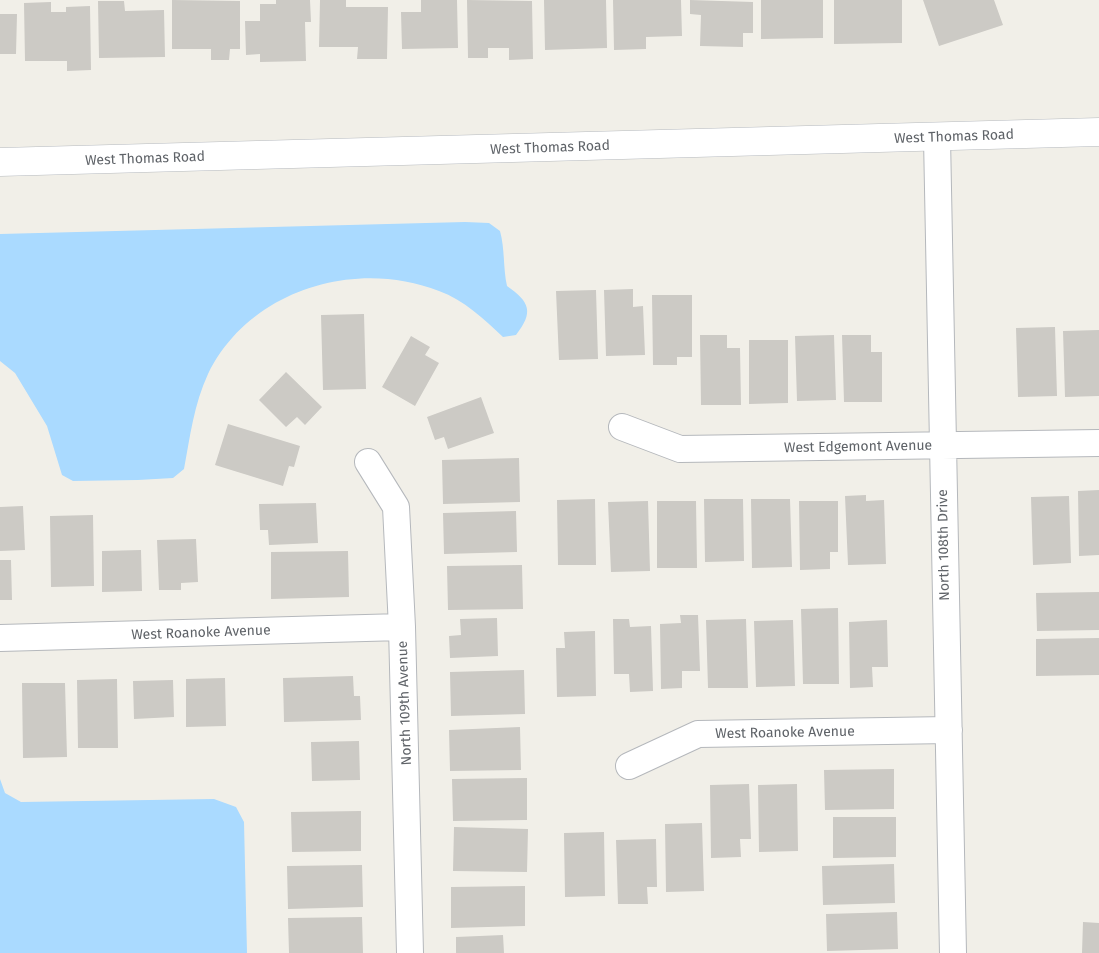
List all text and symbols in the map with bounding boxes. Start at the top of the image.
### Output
street label: West Thomas Road [894,127,1014,147]
street label: West Thomas Road [490,138,610,158]
street label: West Thomas Road [85,149,205,169]
street label: West Edgemont Avenue [784,437,932,457]
street label: North 108th Drive [935,489,953,601]
street label: West Roanoke Avenue [131,622,271,644]
street label: North 109th Avenue [394,640,416,766]
street label: West Roanoke Avenue [715,723,855,743]

